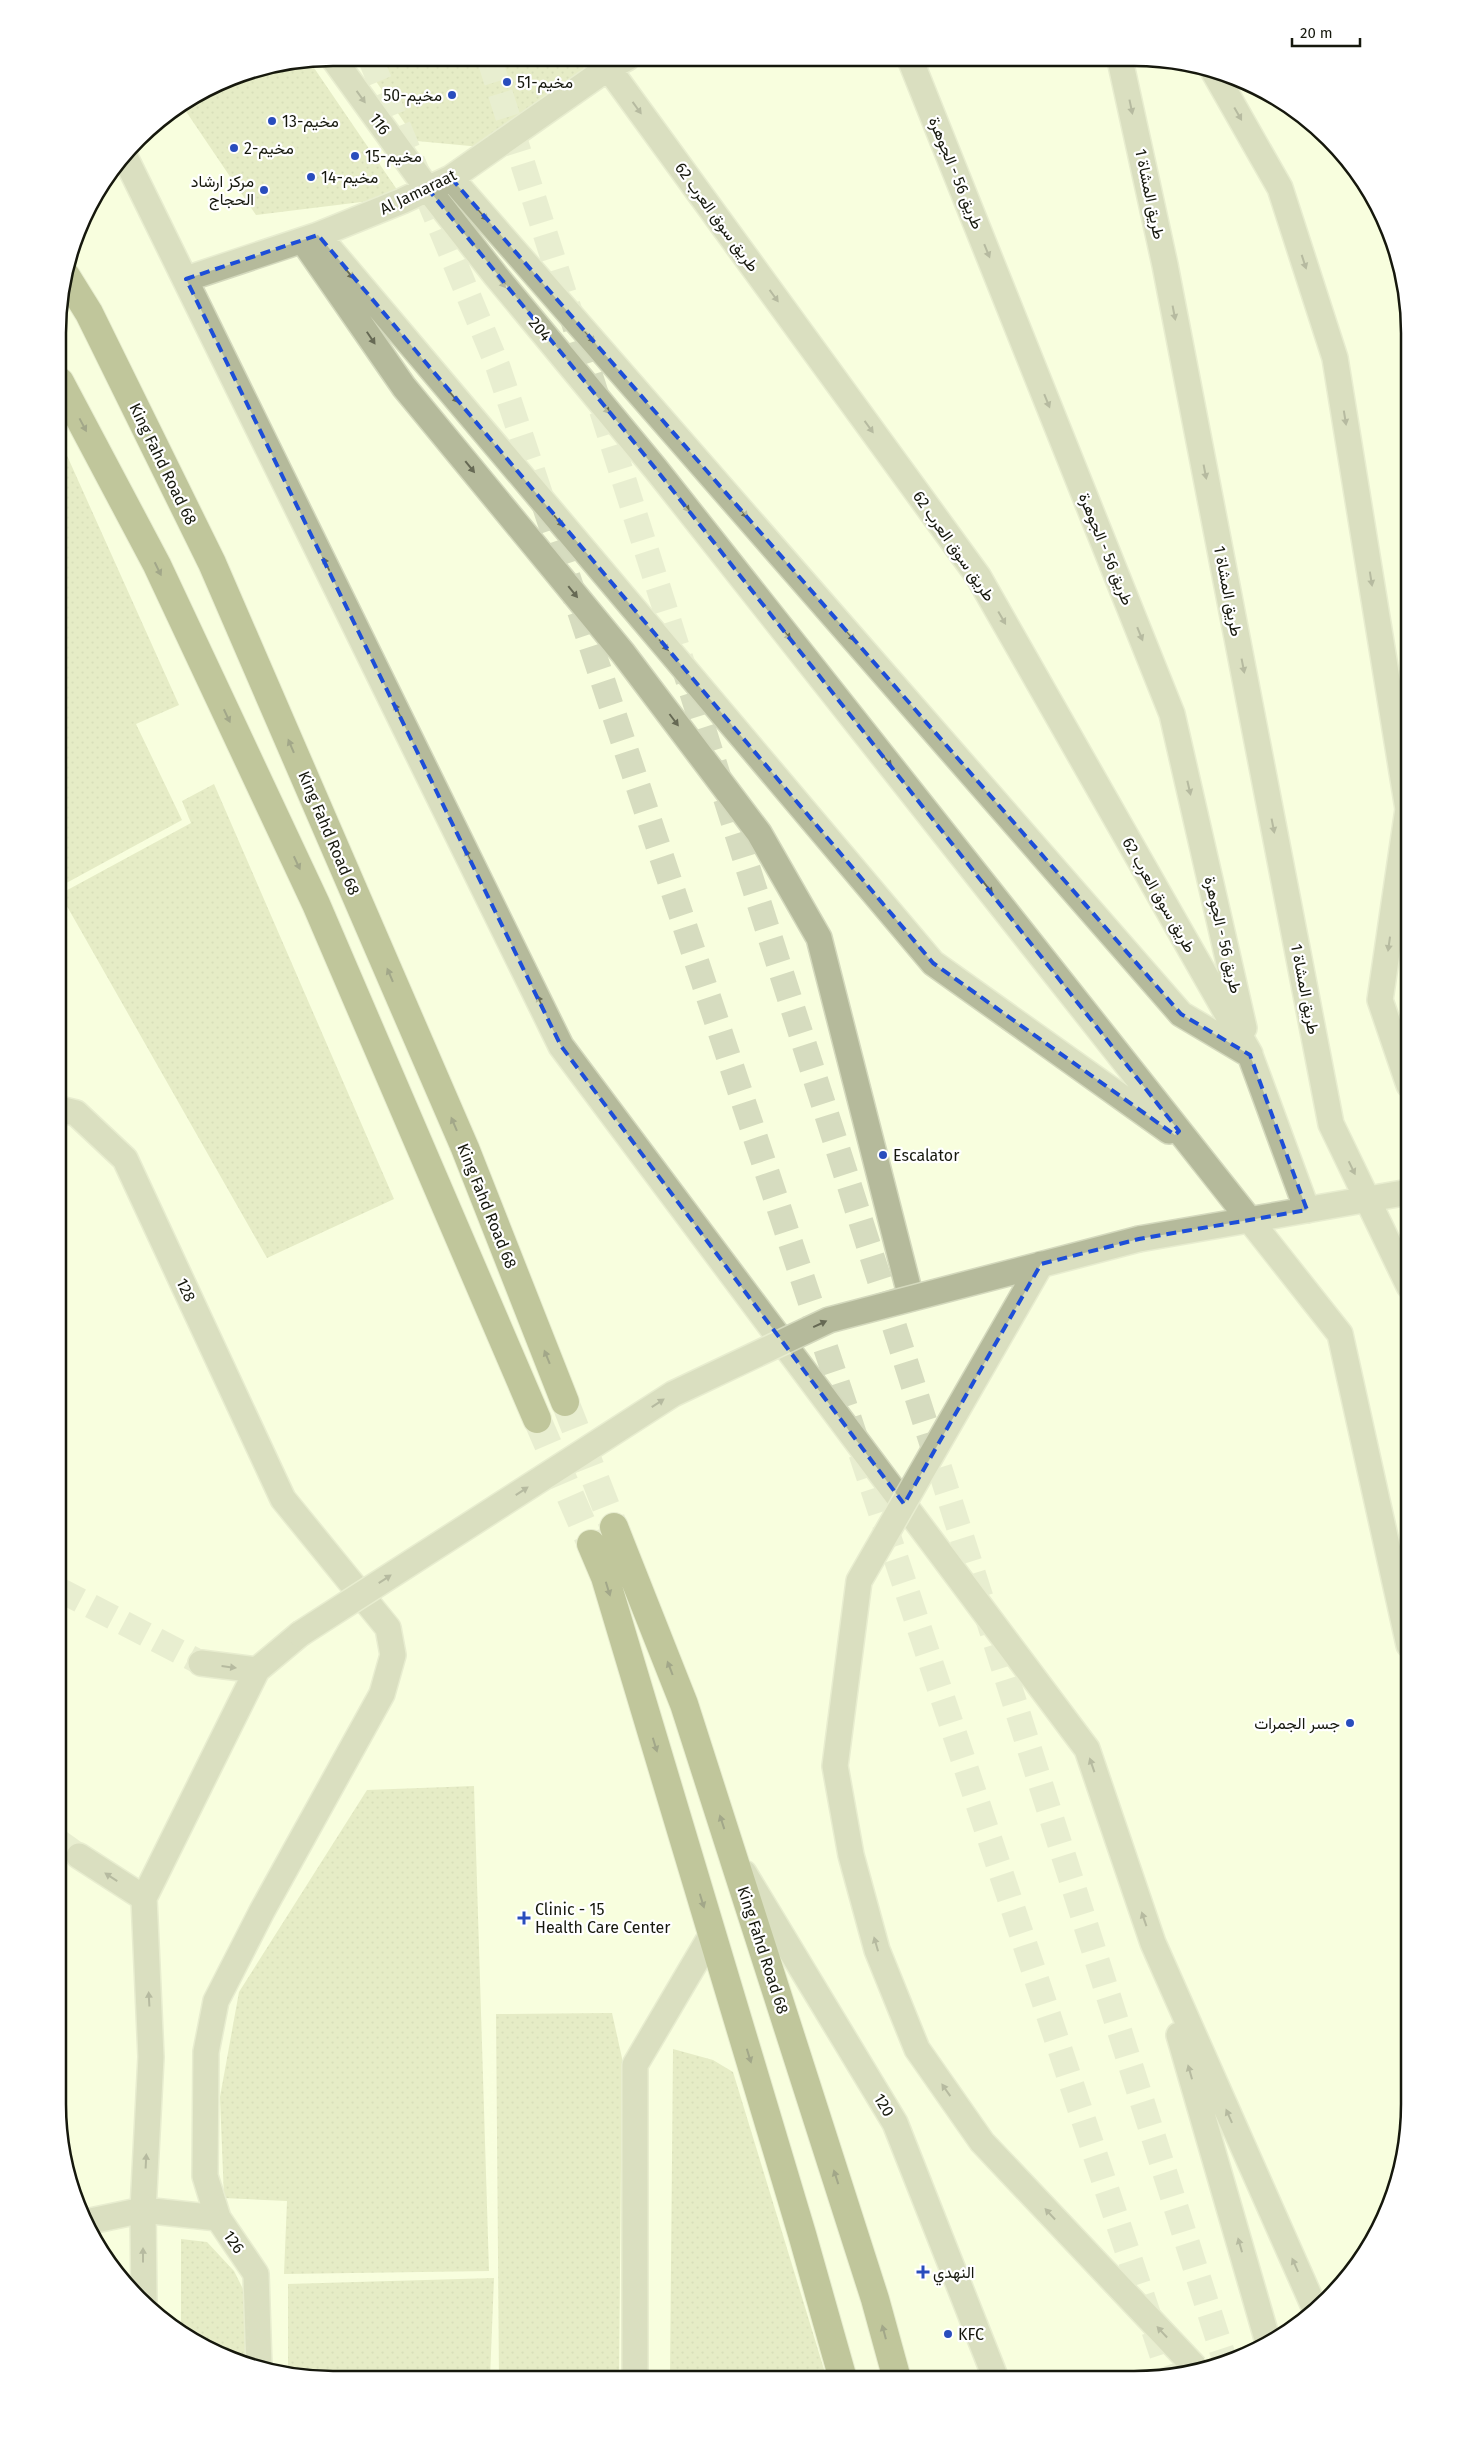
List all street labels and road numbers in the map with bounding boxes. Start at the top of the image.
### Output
street label: 116 [366,109,394,139]
street label: طريق 56 - الجوهرة [924,114,987,232]
street label: طريق المشاة 1 [1130,147,1169,241]
street label: طريق سوق العرب 62 [670,159,763,276]
street label: Al Jamaraat [377,165,460,219]
street label: 204 [525,313,556,345]
street label: King Fahd Road 68 [125,400,201,528]
street label: طريق سوق العرب 62 [908,487,999,605]
street label: طريق 56 - الجوهرة [1074,490,1137,608]
street label: طريق المشاة 1 [1209,544,1246,638]
street label: King Fahd Road 68 [294,768,364,898]
street label: طريق سوق العرب 62 [1117,834,1200,957]
street label: طريق 56 - الجوهرة [1199,875,1246,996]
street label: طريق المشاة 1 [1286,942,1323,1036]
street label: King Fahd Road 68 [453,1141,521,1271]
street label: 128 [172,1275,200,1305]
street label: King Fahd Road 68 [733,1884,793,2016]
street label: 120 [870,2090,898,2120]
street label: 126 [220,2227,248,2257]

